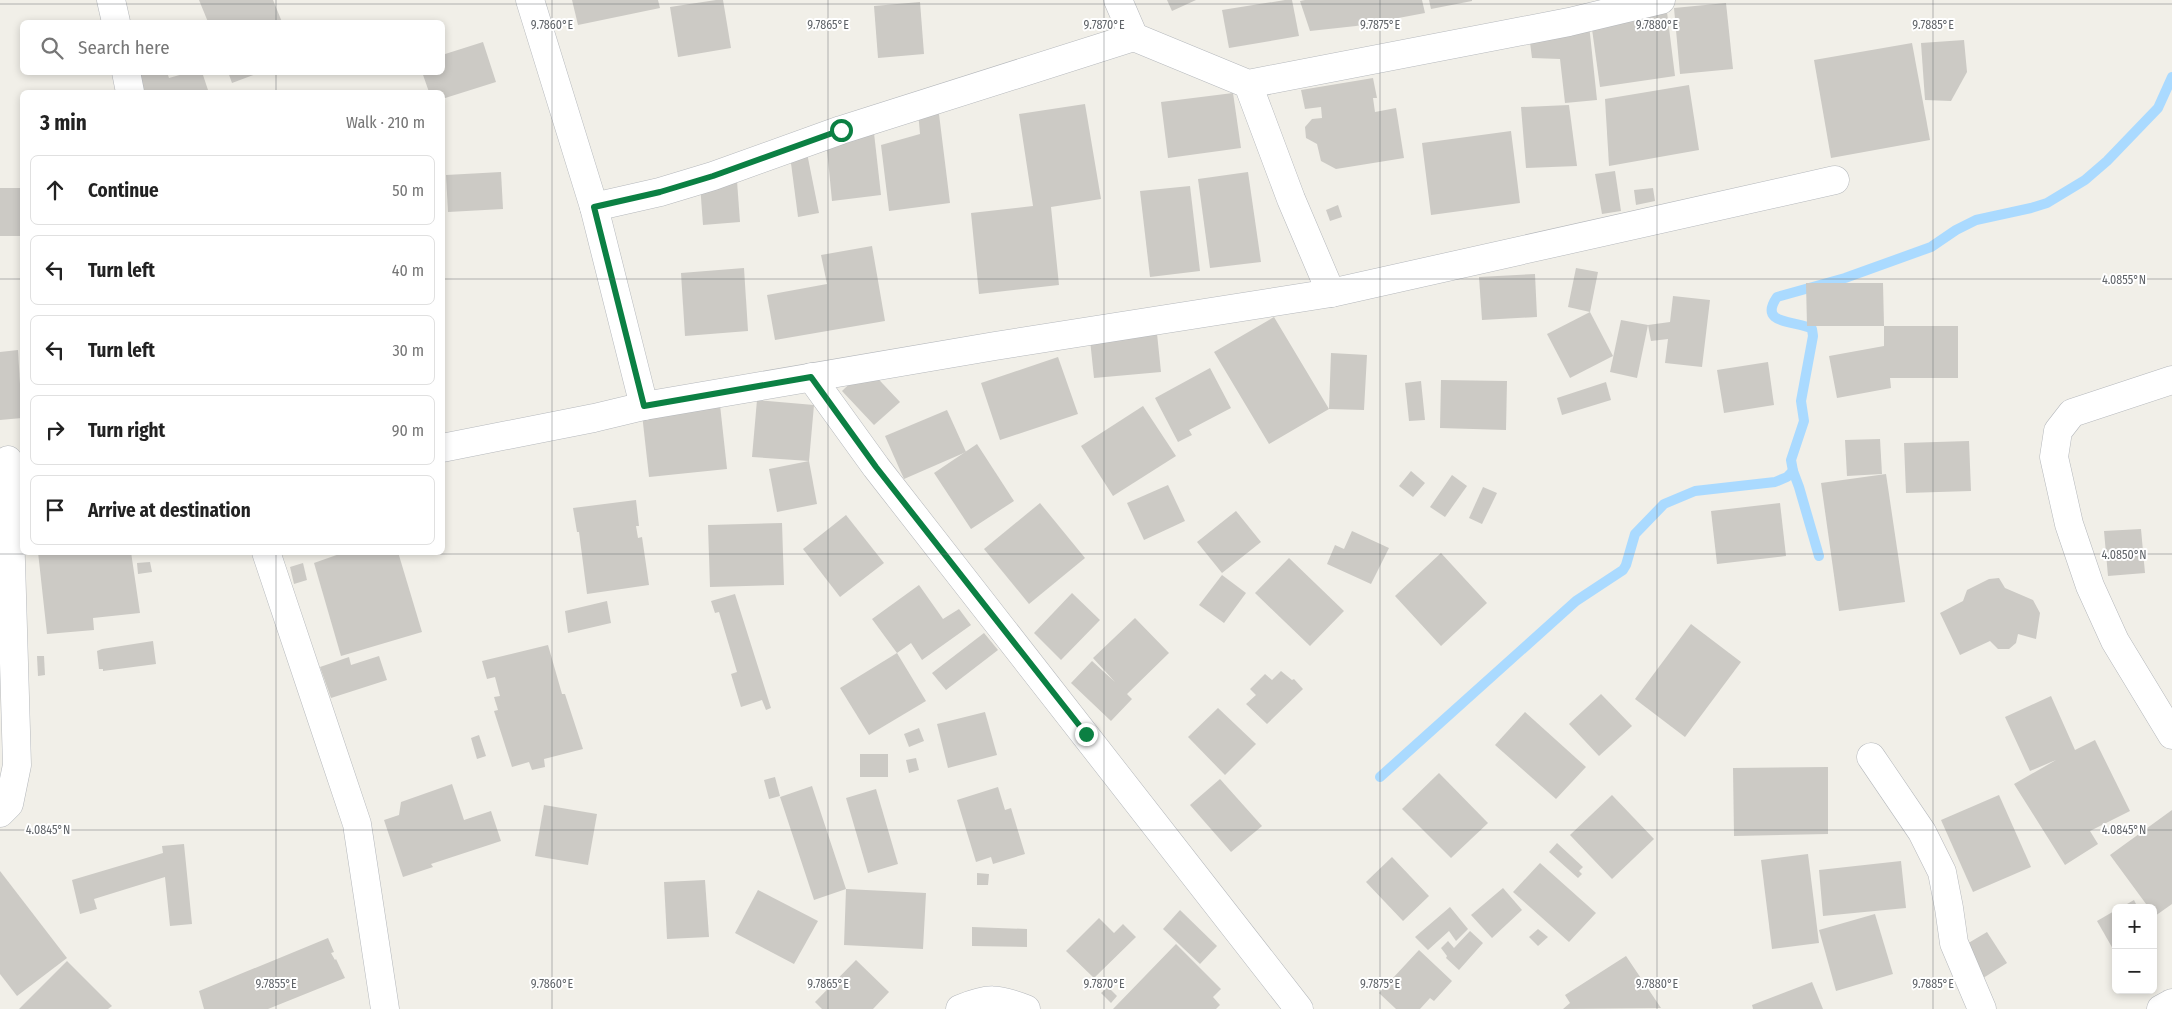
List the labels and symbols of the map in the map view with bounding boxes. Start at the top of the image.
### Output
text: 9.7860°E [531,18,574,32]
text: 9.7865°E [807,18,849,32]
text: 9.7870°E [1083,18,1125,32]
text: 9.7875°E [1360,18,1400,32]
text: 9.7880°E [1636,18,1679,32]
text: 9.7885°E [1912,18,1954,32]
route start [830,119,853,142]
text: 4.0855°N [2102,273,2146,287]
text: 4.0850°N [2101,548,2147,562]
route end [1075,723,1098,746]
text: 4.0845°N [26,823,70,837]
text: 4.0845°N [2102,823,2146,837]
text: 9.7855°E [255,977,297,991]
text: 9.7860°E [531,977,574,991]
text: 9.7865°E [807,977,849,991]
text: 9.7870°E [1083,977,1125,991]
text: 9.7875°E [1360,977,1400,991]
text: 9.7880°E [1636,977,1679,991]
text: 9.7885°E [1912,977,1954,991]

